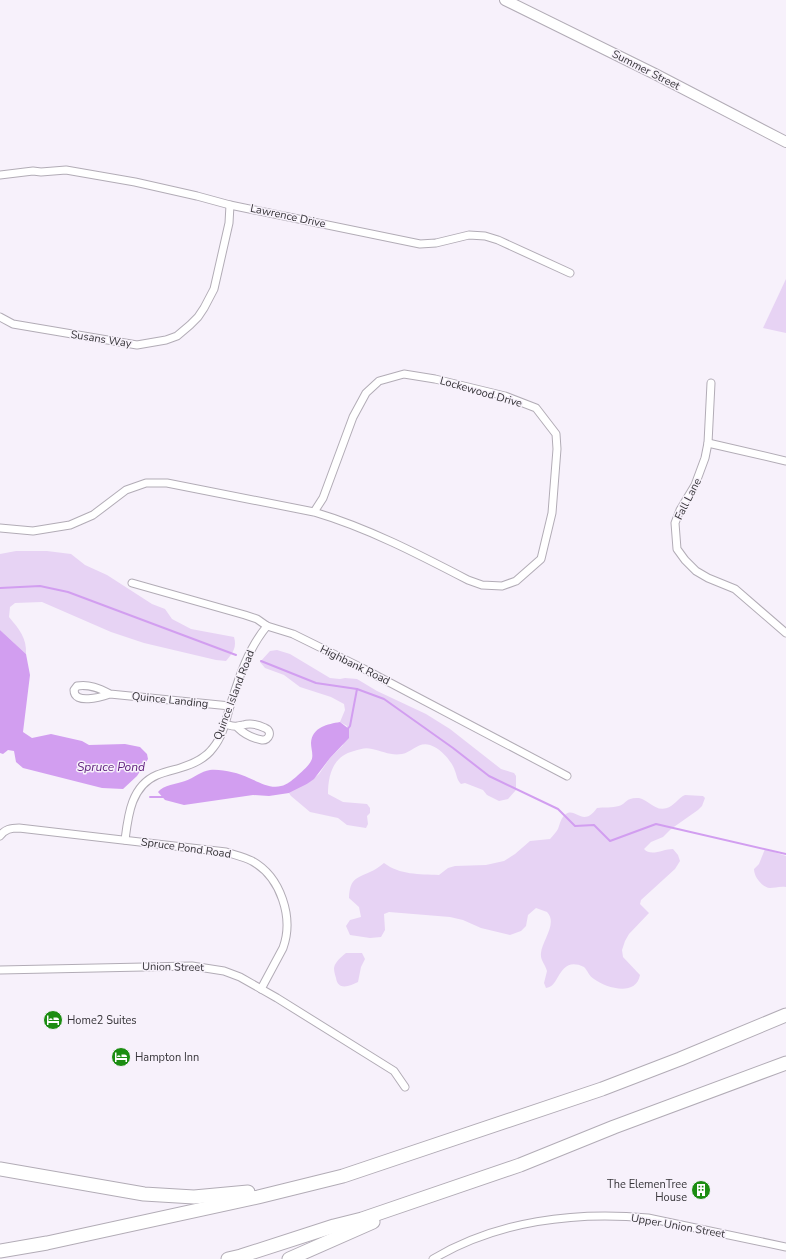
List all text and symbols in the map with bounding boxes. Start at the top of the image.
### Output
street label: Summer Street [609,46,683,94]
street label: Lawrence Drive [249,201,327,231]
street label: Susans Way [70,327,133,351]
street label: Lockewood Drive [438,373,524,411]
street label: Fall Lane [671,475,705,522]
street label: Highbank Road [318,642,392,688]
street label: Quince Island Road [210,648,258,742]
street label: Quince Landing [131,689,209,711]
water label: Spruce Pond [77,759,145,775]
street label: Spruce Pond Road [140,834,232,862]
street label: Union Street [142,959,204,975]
hotel icon: Home2 Suites [42,1009,64,1031]
place label: Home2 Suites [67,1013,137,1028]
hotel icon: Hampton Inn [110,1046,132,1068]
place label: Hampton Inn [135,1050,199,1065]
place label: The ElemenTree House [607,1177,687,1205]
building icon: The ElemenTree House [690,1179,712,1201]
street label: Upper Union Street [630,1210,726,1242]

